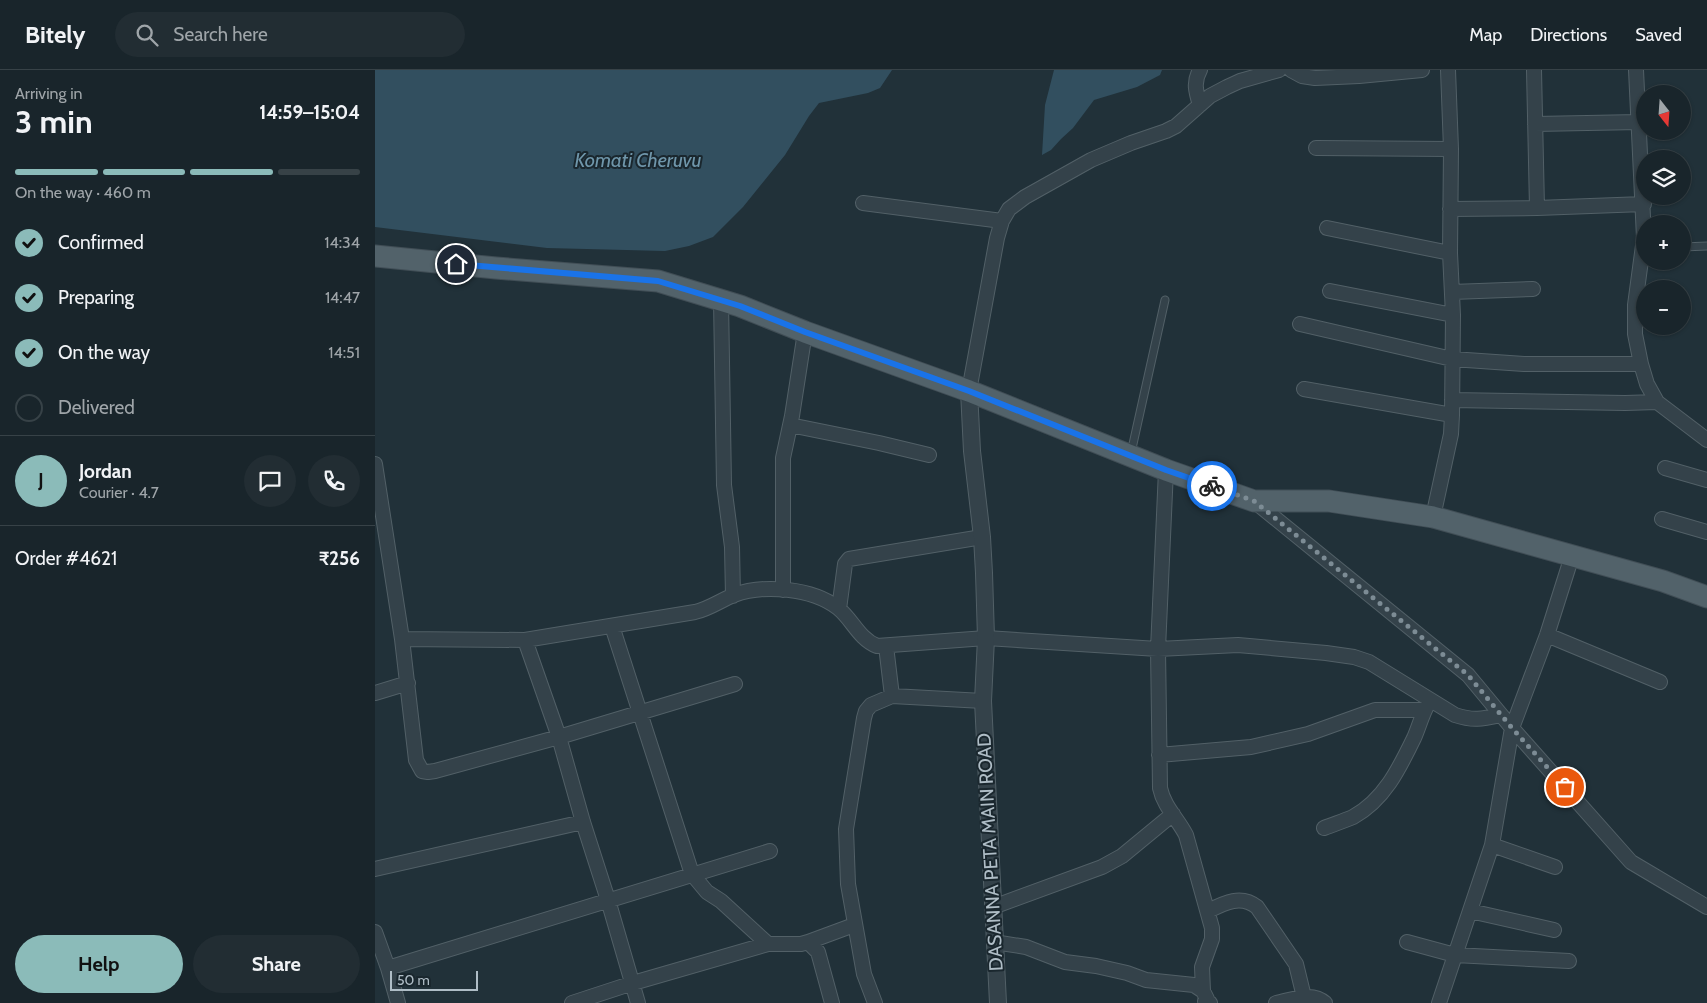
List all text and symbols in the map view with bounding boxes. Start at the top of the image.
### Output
search box [115,12,465,57]
text: Bitely [25,20,85,49]
icon: search [133,21,161,49]
text: Search here [173,23,268,46]
text: Map [1469,24,1502,46]
text: Directions [1530,24,1607,46]
text: Saved [1635,24,1682,46]
text: Arriving in [15,84,82,103]
north arrow [1636,85,1691,140]
map controls [1636,85,1691,335]
text: 14:59–15:04 [259,101,360,124]
text: 3 min [15,102,93,141]
water label: Komati Cheruvu [575,148,702,172]
button: layers [1636,150,1691,205]
text: On the way · 460 m [15,183,151,202]
button: + [1636,215,1691,270]
icon: check [15,229,43,257]
text: Confirmed [58,231,144,254]
text: 14:34 [324,233,360,252]
pin [435,243,477,285]
icon: home [442,250,470,278]
button: − [1636,280,1691,335]
icon: check [15,284,43,312]
text: Preparing [58,286,134,309]
text: 14:47 [325,288,360,307]
icon: check [15,339,43,367]
text: On the way [58,341,150,364]
text: 14:51 [328,343,360,362]
text: Delivered [58,396,135,419]
button: chat [244,455,296,507]
button: phone [308,455,360,507]
text: Jordan [79,460,132,483]
courier [1187,461,1237,511]
text: J [38,469,44,492]
icon: bike [1198,472,1226,500]
text: Courier · 4.7 [79,483,159,502]
text: Order #4621 [15,547,117,570]
text: ₹256 [319,547,360,570]
street label: DASANNA PETA MAIN ROAD [972,732,1008,972]
pin [1544,766,1586,808]
icon: bag [1551,773,1579,801]
button: Help [15,935,183,993]
button: Share [193,935,360,993]
scale bar [390,968,477,991]
text: 50 m [397,971,430,989]

